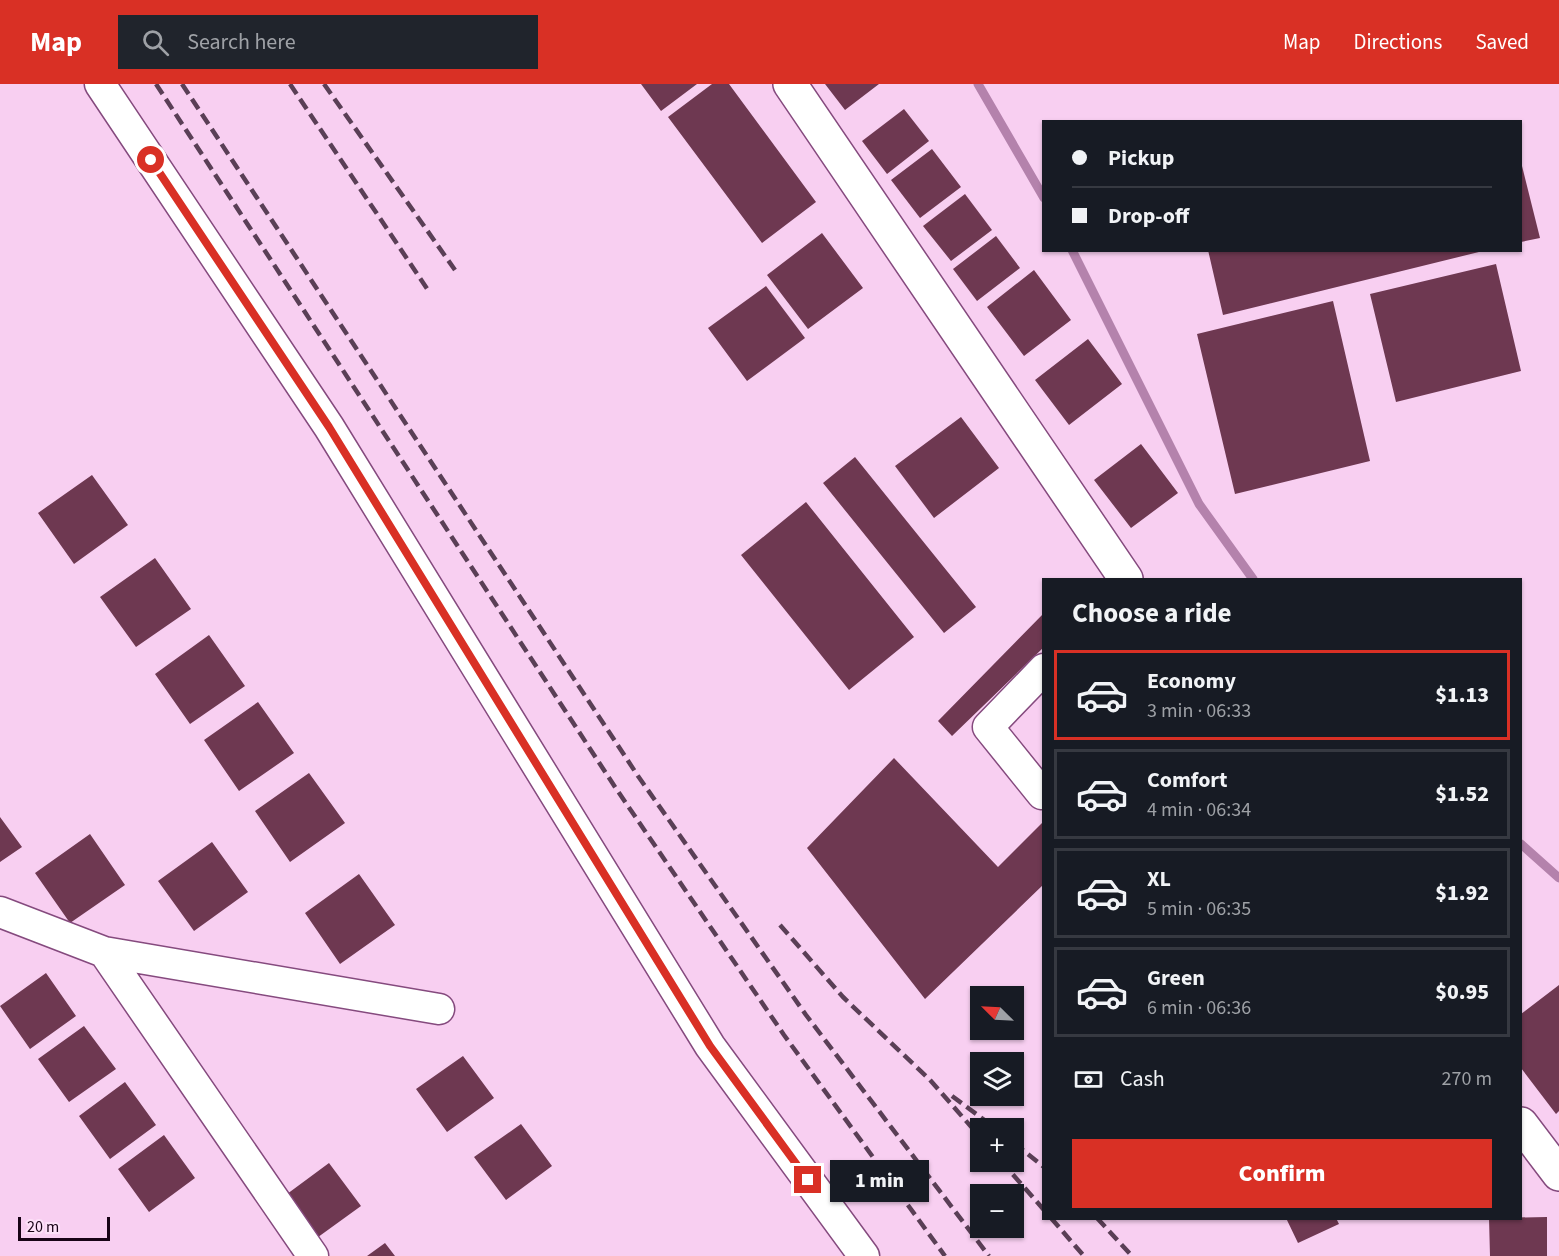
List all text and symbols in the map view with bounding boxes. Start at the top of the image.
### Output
search box [118,15,538,69]
text: Map [30,22,82,62]
icon: search [139,26,172,59]
text: Search here [187,26,296,58]
text: Map [1283,27,1321,57]
text: Directions [1354,27,1442,57]
text: Saved [1475,27,1529,57]
text: Pickup [1108,142,1174,174]
route start [137,146,164,173]
text: Drop-off [1108,200,1189,232]
text: Choose a ride [1072,594,1232,633]
text: Economy [1147,665,1236,697]
icon: car [1075,668,1129,722]
text: $1.13 [1435,679,1489,711]
text: 3 min · 06:33 [1147,697,1251,725]
text: Comfort [1147,764,1228,796]
icon: car [1075,767,1129,821]
text: $1.52 [1435,778,1489,810]
text: 4 min · 06:34 [1147,796,1251,824]
text: XL [1147,863,1171,895]
icon: car [1075,866,1129,920]
text: $1.92 [1435,877,1489,909]
text: 5 min · 06:35 [1147,895,1251,923]
text: Green [1147,962,1205,994]
icon: car [1075,965,1129,1019]
text: $0.95 [1435,976,1489,1008]
north arrow [970,986,1024,1040]
map controls [970,986,1024,1238]
text: 6 min · 06:36 [1147,994,1251,1022]
button: layers [970,1052,1024,1106]
icon: cash [1072,1063,1105,1096]
text: Cash [1120,1063,1165,1095]
text: 270 m [1442,1065,1492,1093]
button: + [970,1118,1024,1172]
button: Confirm [1072,1139,1492,1208]
callout: 1 min [829,1159,928,1201]
route end [794,1166,821,1193]
text: 1 min [855,1167,904,1195]
button: − [970,1184,1024,1238]
scale bar [18,1214,110,1242]
text: 20 m [27,1216,59,1238]

